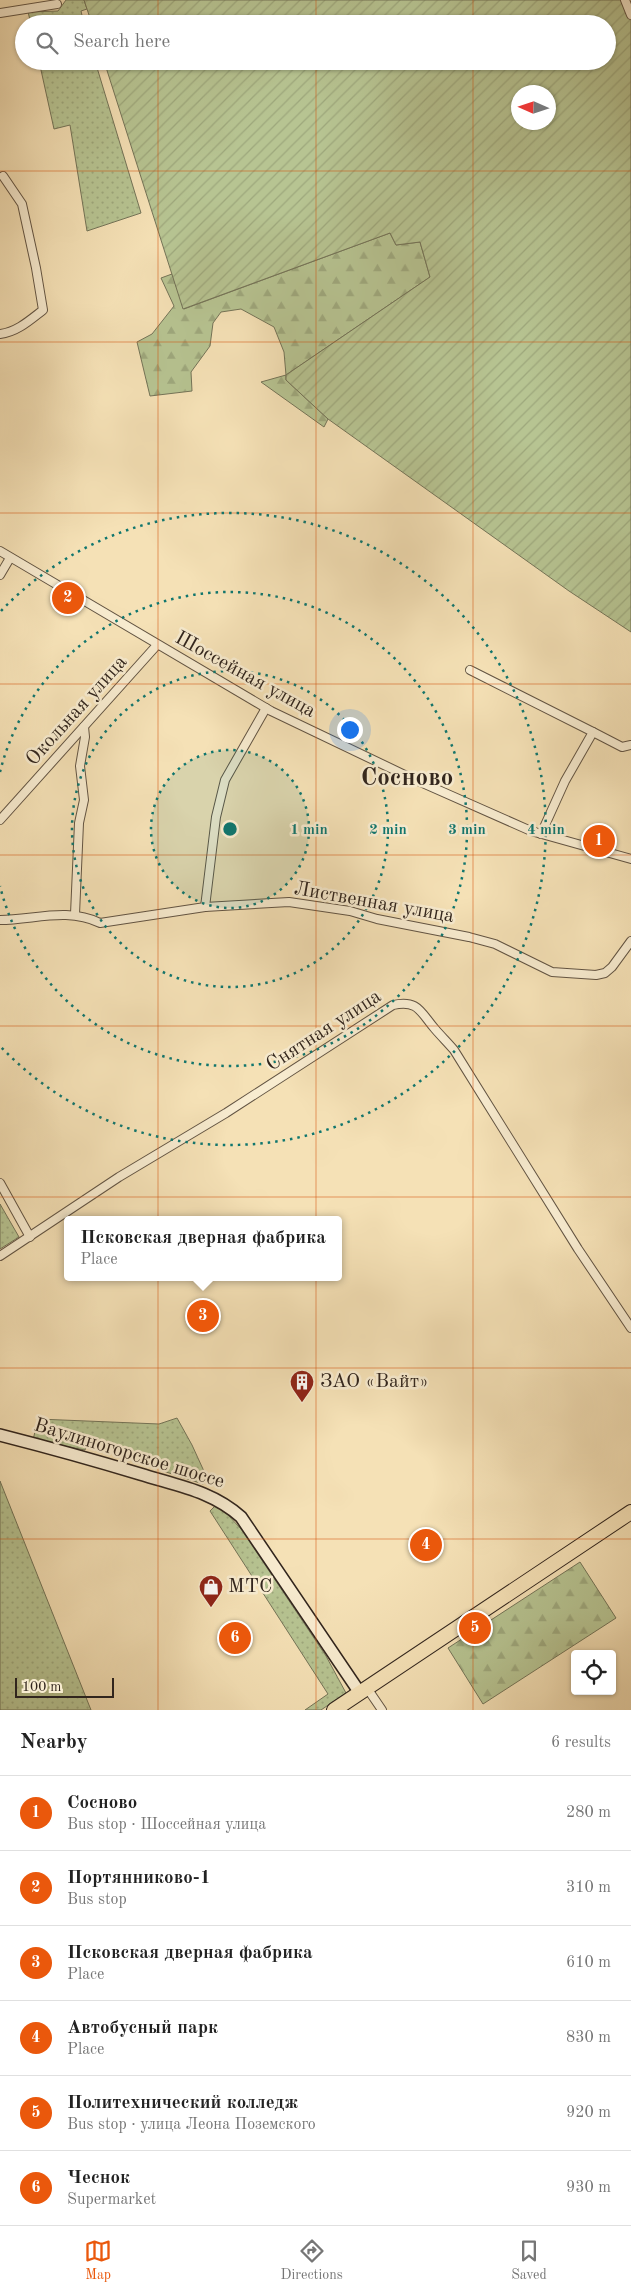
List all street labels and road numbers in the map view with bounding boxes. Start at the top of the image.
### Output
street label: Шоссейная улица [171,628,319,722]
street label: Окольная улица [23,652,131,770]
street label: Лиственная улица [292,879,456,927]
street label: Снятная улица [263,987,385,1075]
street label: Ваулиногорское шоссе [31,1415,227,1493]

